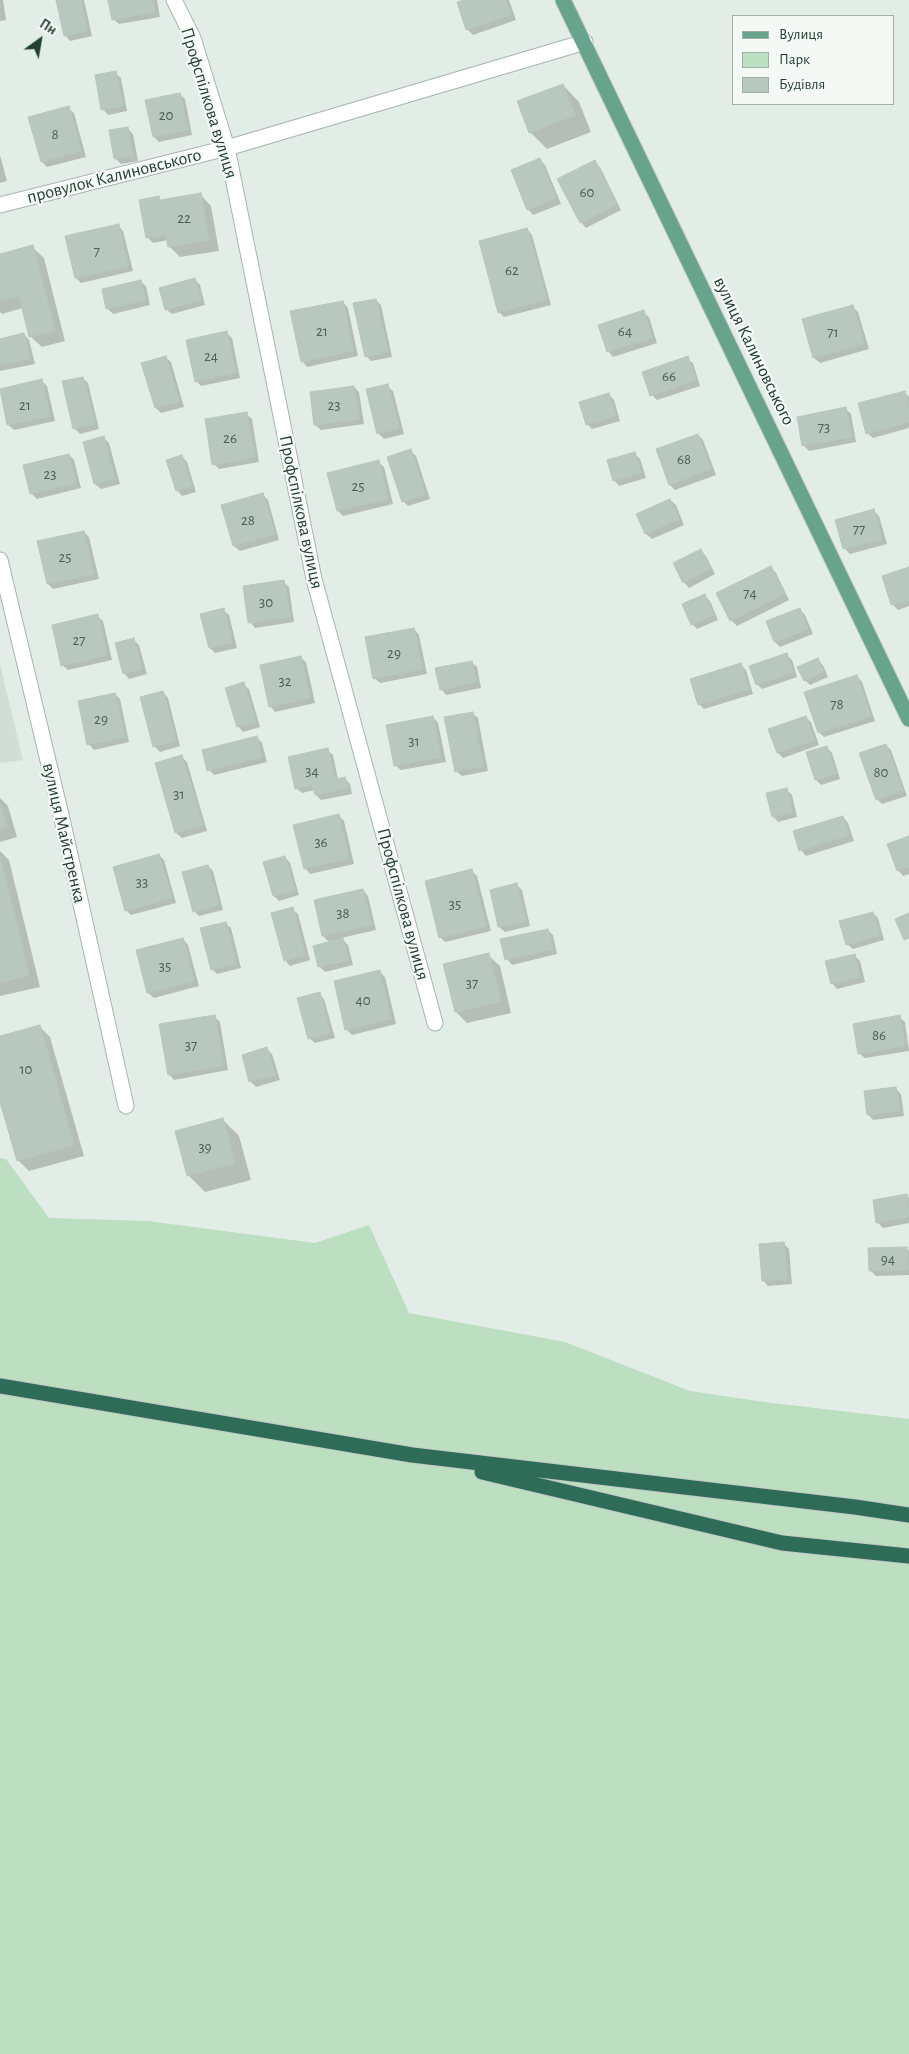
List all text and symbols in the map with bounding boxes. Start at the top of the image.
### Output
north arrow [15,15,65,65]
legend [732,15,894,105]
text: Пн [37,17,59,38]
street label: Профспілкова вулиця [176,25,242,181]
text: Вулиця [779,27,823,42]
text: Парк [779,52,810,67]
text: Будівля [779,77,825,92]
house number: 20 [159,106,173,124]
house number: 8 [51,125,59,143]
street label: провулок Калиновського [24,144,204,208]
house number: 60 [580,183,594,201]
house number: 22 [177,209,191,227]
house number: 7 [94,242,100,260]
house number: 62 [505,261,519,279]
street label: вулиця Калиновського [709,273,799,429]
house number: 21 [316,322,328,340]
house number: 64 [618,322,632,340]
house number: 71 [827,323,839,341]
house number: 24 [204,347,218,365]
house number: 66 [662,367,676,385]
house number: 21 [19,396,31,414]
house number: 23 [327,396,341,414]
house number: 73 [818,418,830,436]
house number: 26 [223,429,237,447]
street label: Профспілкова вулиця [274,433,328,591]
house number: 68 [677,450,691,468]
house number: 23 [43,465,57,483]
house number: 25 [351,477,365,495]
house number: 28 [241,511,255,529]
house number: 77 [853,520,865,538]
house number: 25 [58,548,72,566]
house number: 74 [743,584,757,602]
house number: 30 [259,593,273,611]
house number: 27 [72,631,86,649]
house number: 29 [387,644,401,662]
house number: 32 [278,672,292,690]
house number: 78 [830,695,844,713]
house number: 29 [94,710,108,728]
house number: 31 [408,732,420,750]
street label: вулиця Майстренка [37,761,91,905]
house number: 34 [305,762,319,780]
house number: 80 [873,763,889,781]
house number: 31 [173,785,185,803]
street label: Профспілкова вулиця [372,825,434,983]
house number: 36 [314,833,328,851]
house number: 33 [136,873,148,891]
house number: 35 [449,895,461,913]
house number: 38 [336,904,350,922]
house number: 35 [159,957,171,975]
house number: 37 [466,974,478,992]
house number: 40 [355,991,371,1009]
house number: 86 [872,1026,886,1044]
house number: 37 [185,1036,197,1054]
house number: 10 [19,1060,33,1078]
house number: 39 [198,1138,212,1156]
house number: 94 [881,1250,895,1268]

